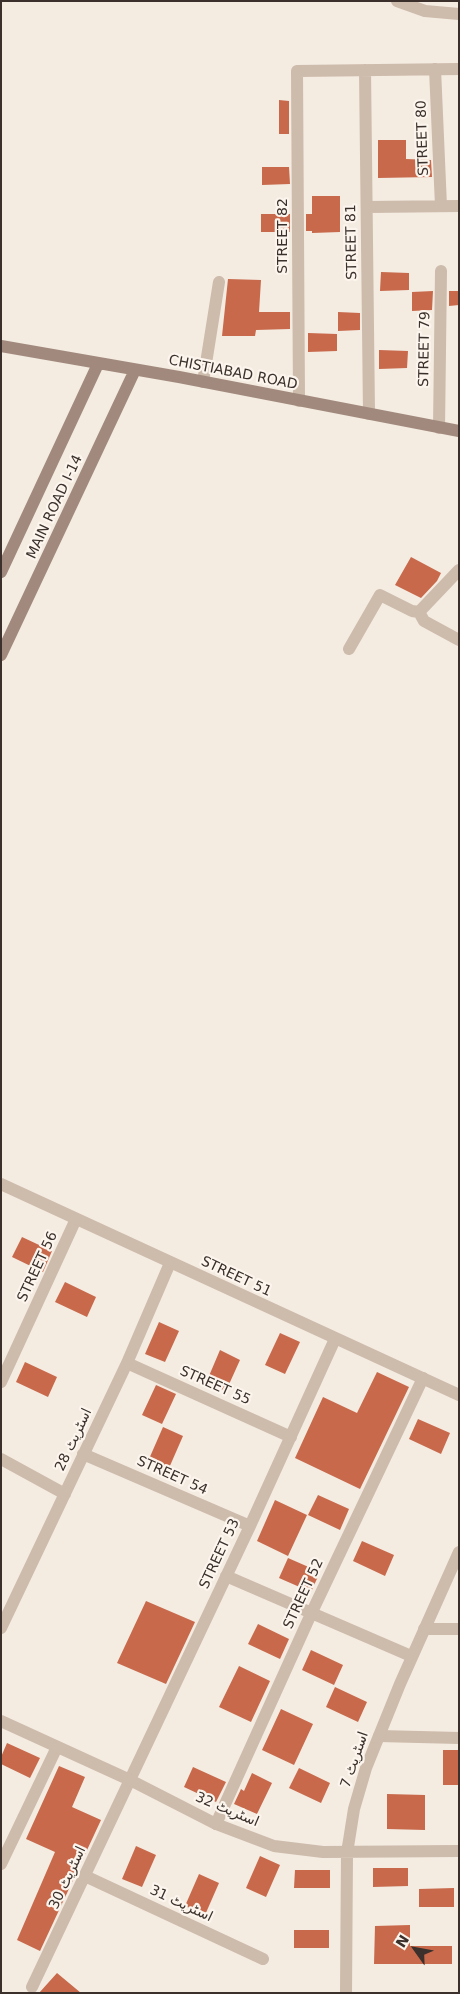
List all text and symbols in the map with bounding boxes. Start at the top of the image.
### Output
street label: STREET 80 [413,100,433,176]
street label: STREET 82 [275,198,291,274]
street label: STREET 81 [343,204,361,280]
street label: STREET 79 [416,311,434,387]
street label: CHISTIABAD ROAD [167,352,299,394]
street label: MAIN ROAD I-14 [24,452,86,562]
street label: STREET 56 [14,1229,62,1305]
street label: STREET 51 [198,1253,274,1301]
street label: STREET 55 [177,1363,253,1409]
street label: اسٹریٹ 28 [52,1406,96,1474]
street label: STREET 54 [134,1453,210,1499]
street label: STREET 53 [196,1516,244,1592]
street label: STREET 52 [280,1556,328,1632]
street label: اسٹریٹ 7 [338,1730,372,1790]
street label: اسٹریٹ 32 [193,1789,261,1831]
street label: اسٹریٹ 30 [46,1844,90,1912]
street label: اسٹریٹ 31 [147,1882,215,1926]
north arrow [390,1924,440,1974]
text: N [392,1932,412,1950]

